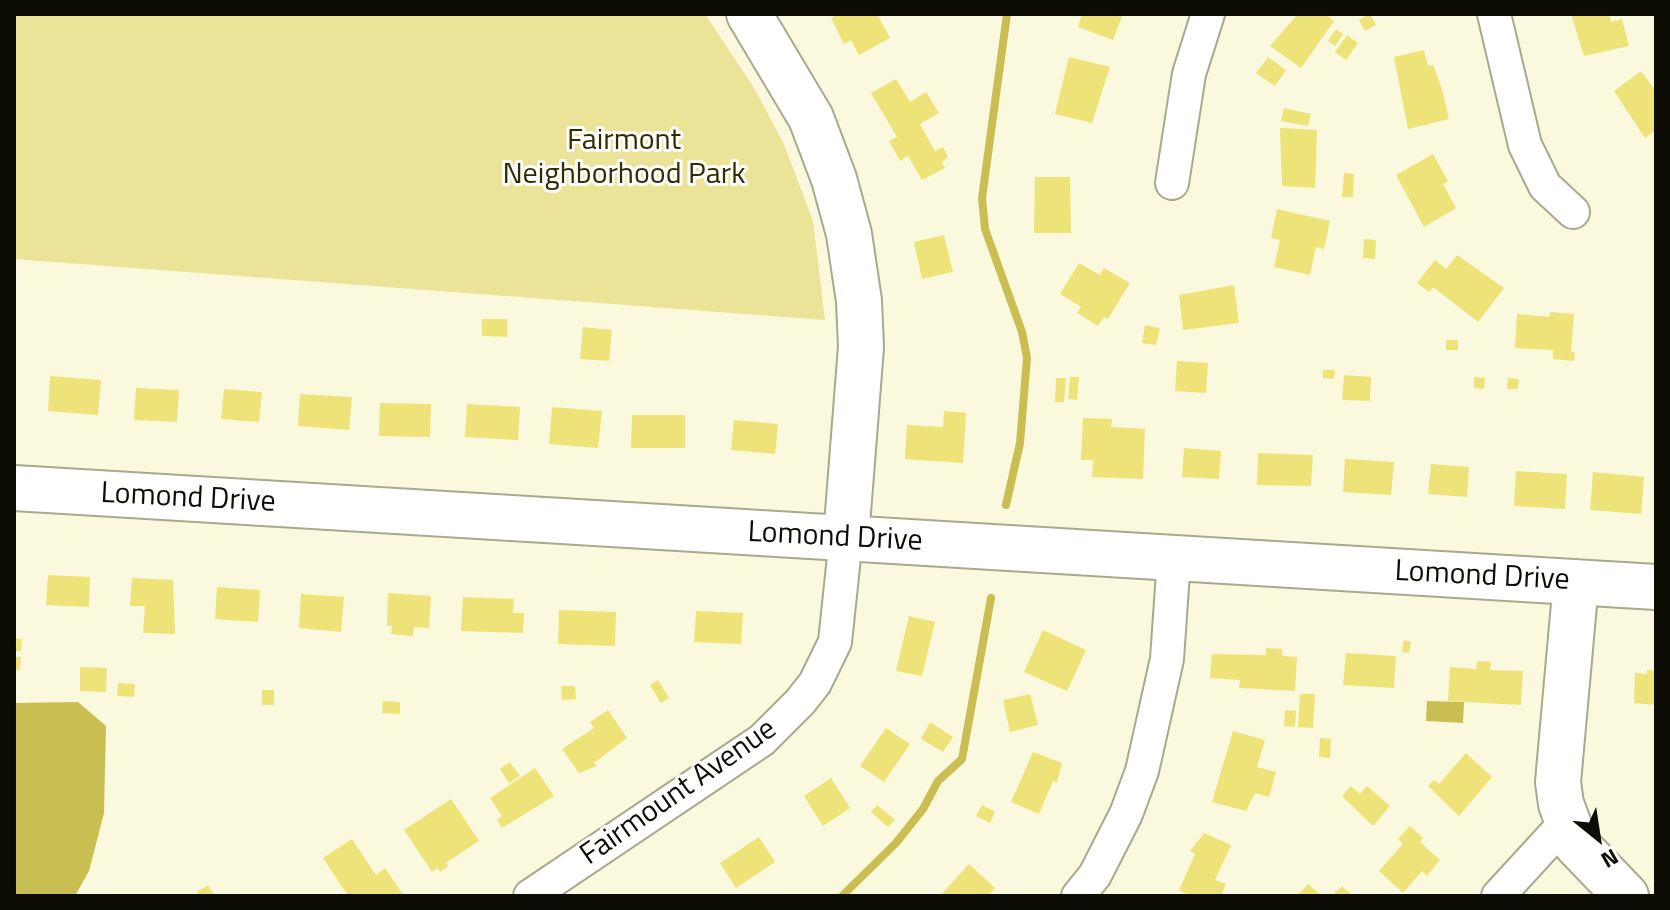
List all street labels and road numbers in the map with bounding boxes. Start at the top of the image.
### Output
street label: Lomond Drive [100,476,276,522]
street label: Lomond Drive [747,515,923,561]
street label: Lomond Drive [1394,554,1570,600]
street label: Fairmount Avenue [574,712,784,874]

